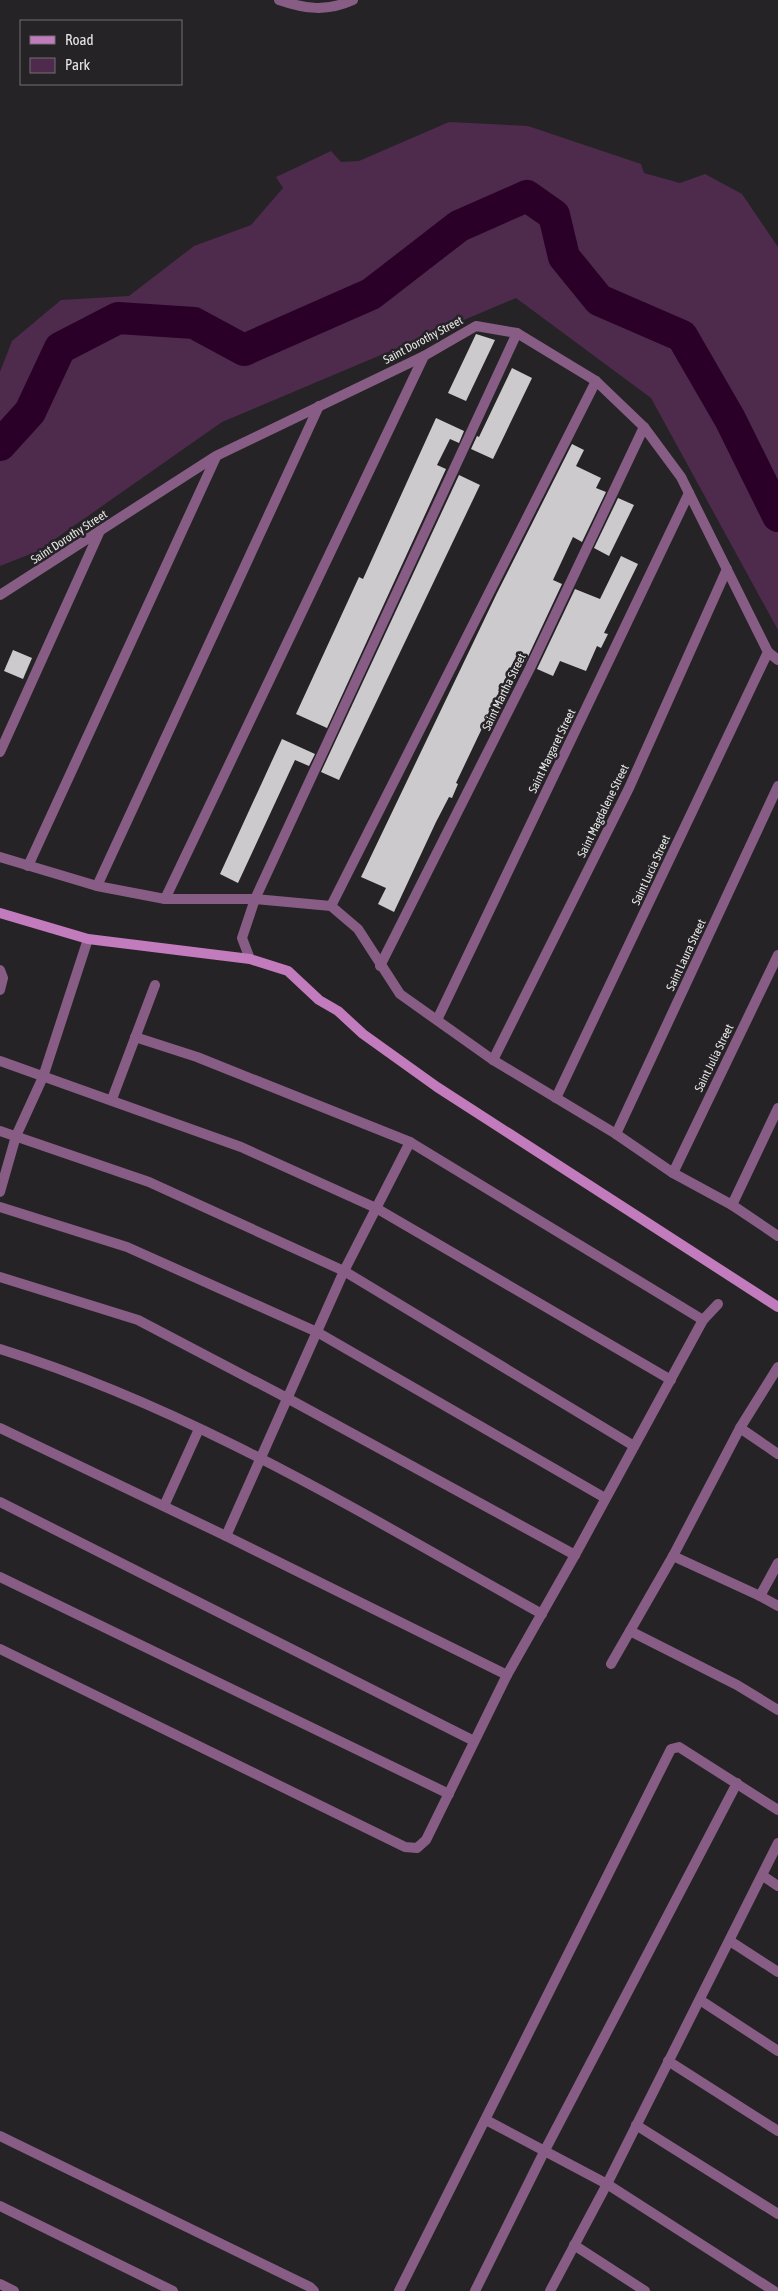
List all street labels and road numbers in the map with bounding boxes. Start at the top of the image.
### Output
street label: Saint Dorothy Street [381,313,466,367]
street label: Saint Dorothy Street [28,507,110,567]
street label: Saint Martha Street [479,651,529,733]
street label: Saint Margaret Street [526,706,579,795]
street label: Saint Magdalene Street [574,762,632,860]
street label: Saint Lucia Street [629,832,674,907]
street label: Saint Laura Street [663,917,709,993]
street label: Saint Julia Street [692,1021,737,1094]

